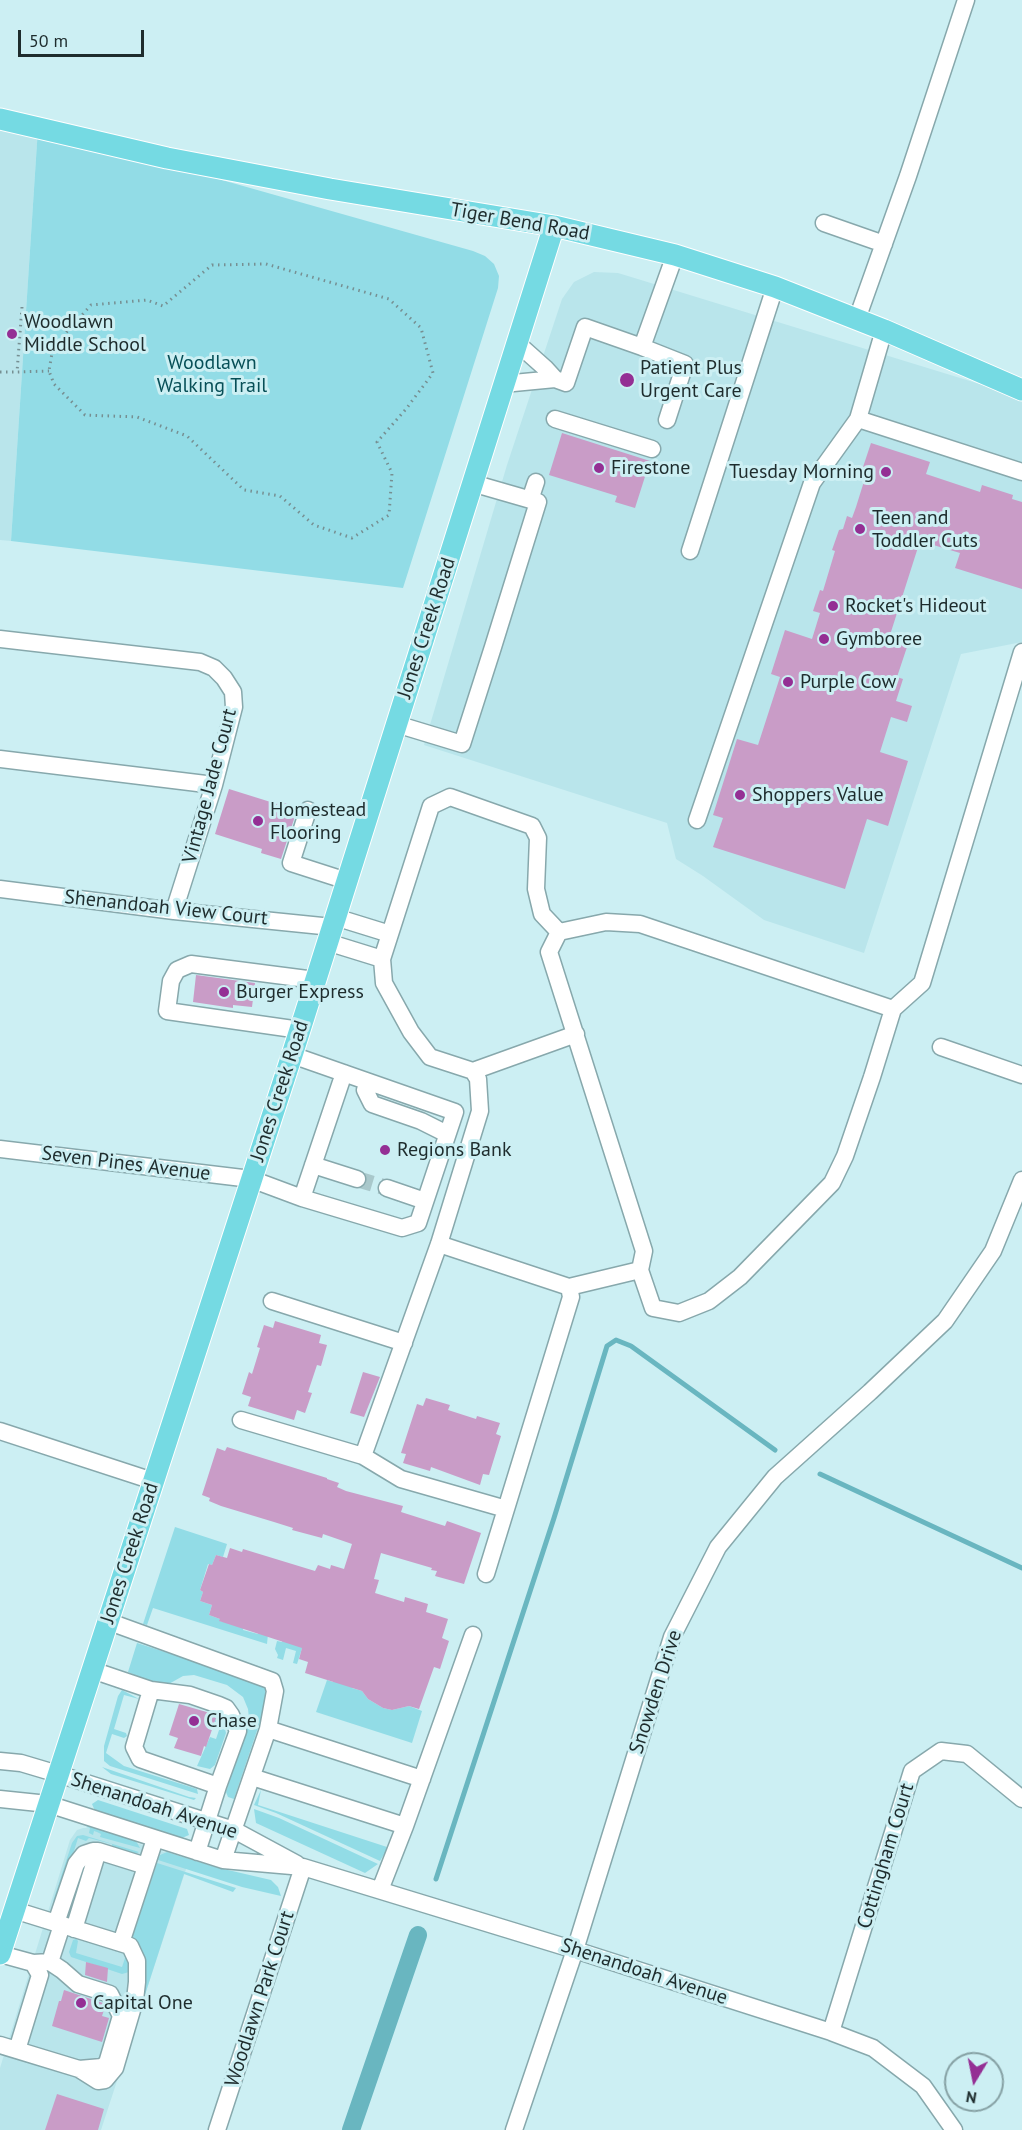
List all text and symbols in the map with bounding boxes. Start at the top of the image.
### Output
scale bar [21,18,147,56]
text: 50 m [29,29,68,52]
street label: Tiger Bend Road [449,198,591,246]
place label: Woodlawn Middle School [24,310,146,357]
marker: Woodlawn Middle School [5,327,19,341]
park label: Woodlawn Walking Trail [157,351,267,398]
place label: Patient Plus Urgent Care [640,356,742,403]
marker: Patient Plus Urgent Care [618,371,636,389]
place label: Firestone [611,456,690,480]
place label: Tuesday Morning [729,460,874,484]
marker: Firestone [592,461,606,475]
marker: Tuesday Morning [879,465,893,479]
place label: Teen and Toddler Cuts [872,506,978,553]
marker: Teen and Toddler Cuts [853,522,867,536]
street label: Jones Creek Road [393,555,461,701]
place label: Rocket's Hideout [845,594,987,618]
marker: Rocket's Hideout [826,599,840,613]
place label: Gymboree [836,627,922,651]
marker: Gymboree [817,632,831,646]
place label: Purple Cow [800,670,896,694]
marker: Purple Cow [781,675,795,689]
street label: Vintage Jade Court [178,706,242,866]
place label: Shoppers Value [752,783,884,807]
marker: Shoppers Value [733,788,747,802]
place label: Homestead Flooring [270,798,366,845]
marker: Homestead Flooring [251,814,265,828]
street label: Shenandoah View Court [63,885,269,931]
place label: Burger Express [236,980,364,1004]
marker: Burger Express [217,985,231,999]
street label: Jones Creek Road [246,1018,314,1164]
place label: Regions Bank [397,1138,512,1162]
street label: Seven Pines Avenue [40,1142,212,1186]
marker: Regions Bank [378,1143,392,1157]
street label: Jones Creek Road [96,1480,164,1626]
street label: Snowden Drive [625,1627,687,1757]
place label: Chase [206,1709,257,1733]
marker: Chase [187,1714,201,1728]
street label: Shenandoah Avenue [68,1768,240,1844]
street label: Cottingham Court [852,1780,920,1932]
street label: Woodlawn Park Court [220,1908,300,2090]
street label: Shenandoah Avenue [558,1934,730,2010]
place label: Capital One [93,1991,193,2015]
marker: Capital One [74,1996,88,2010]
north arrow [944,2052,1004,2112]
text: N [964,2087,978,2109]

